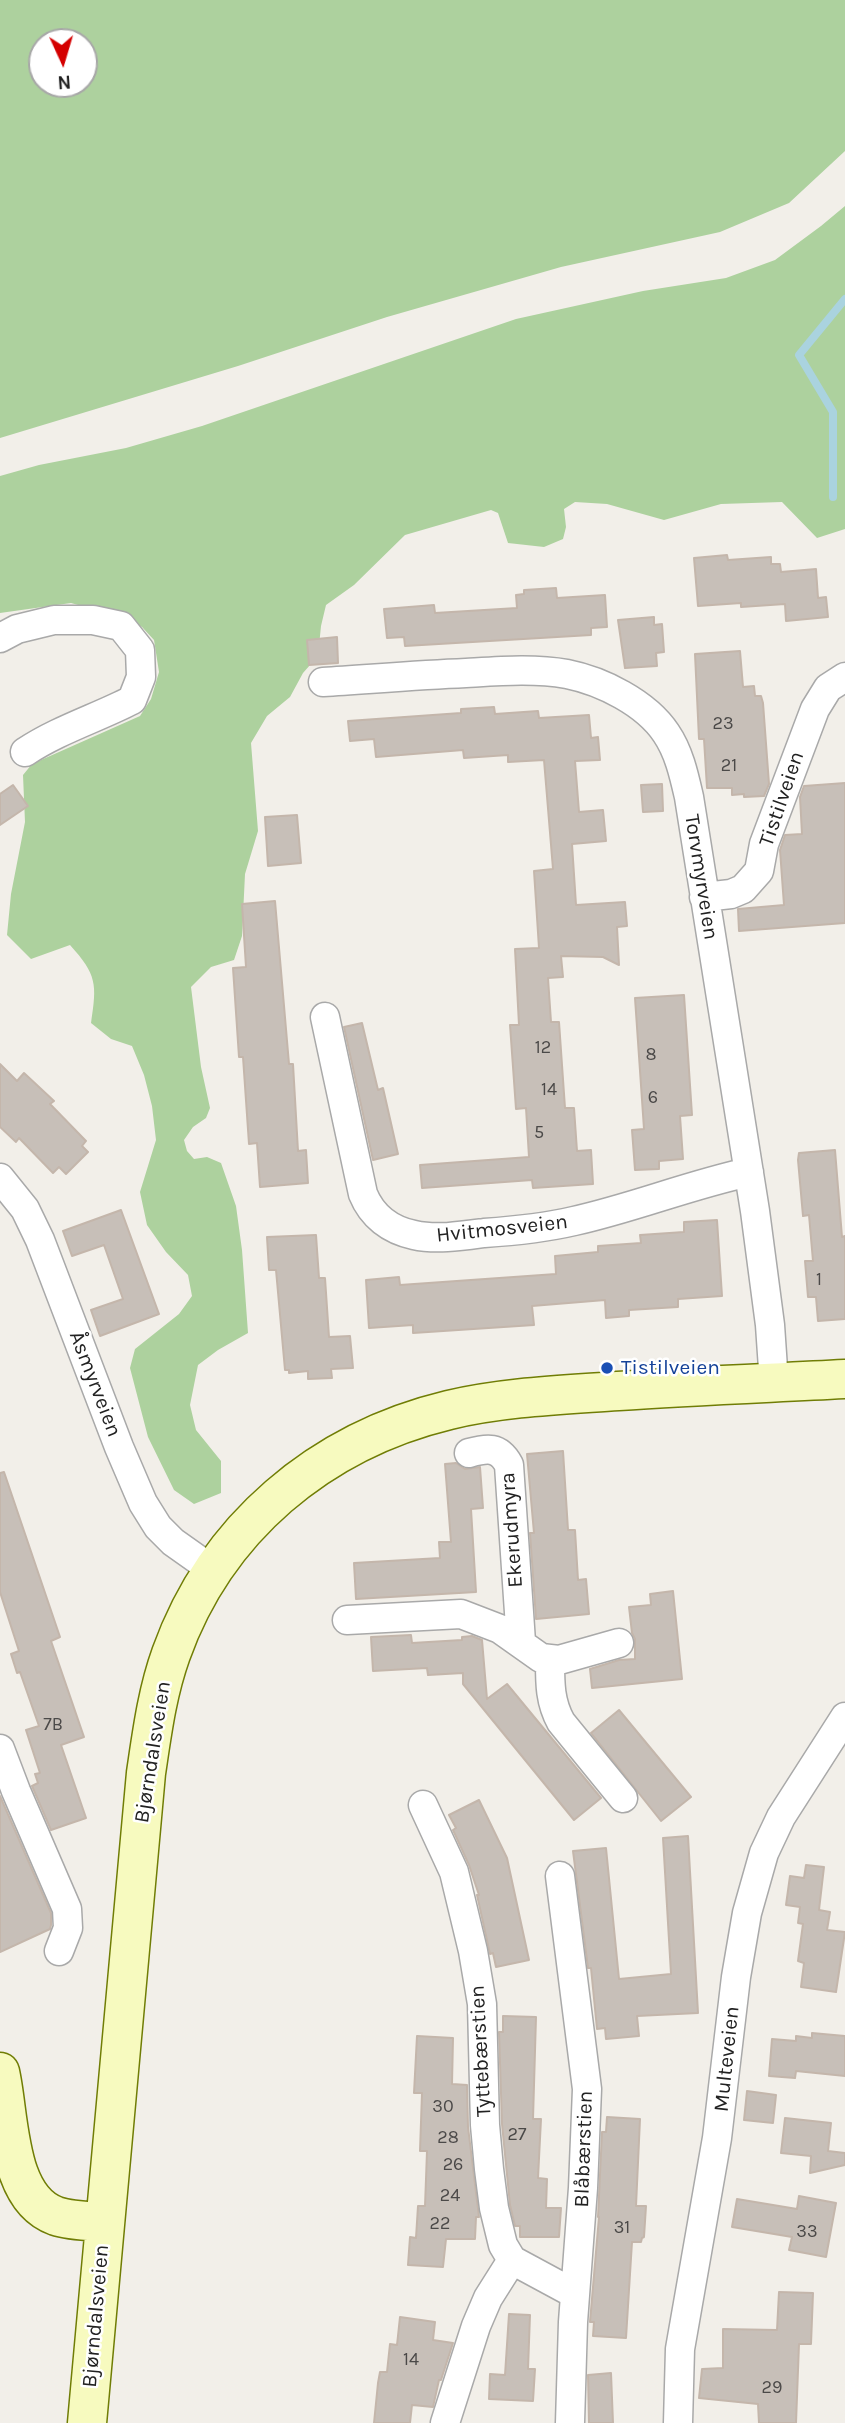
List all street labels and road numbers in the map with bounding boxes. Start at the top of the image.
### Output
street label: Tistilveien [754,748,810,850]
street label: Torvmyrveien [679,813,723,941]
street label: Hvitmosveien [435,1210,569,1248]
street label: Åsmyrveien [63,1328,127,1440]
street label: Ekerudmyra [495,1471,529,1589]
street label: Bjørndalsveien [129,1679,177,1825]
street label: Tyttebærstien [465,1985,497,2117]
street label: Multeveien [709,2005,745,2113]
street label: Blåbærstien [569,2090,599,2208]
street label: Bjørndalsveien [77,2244,115,2388]

